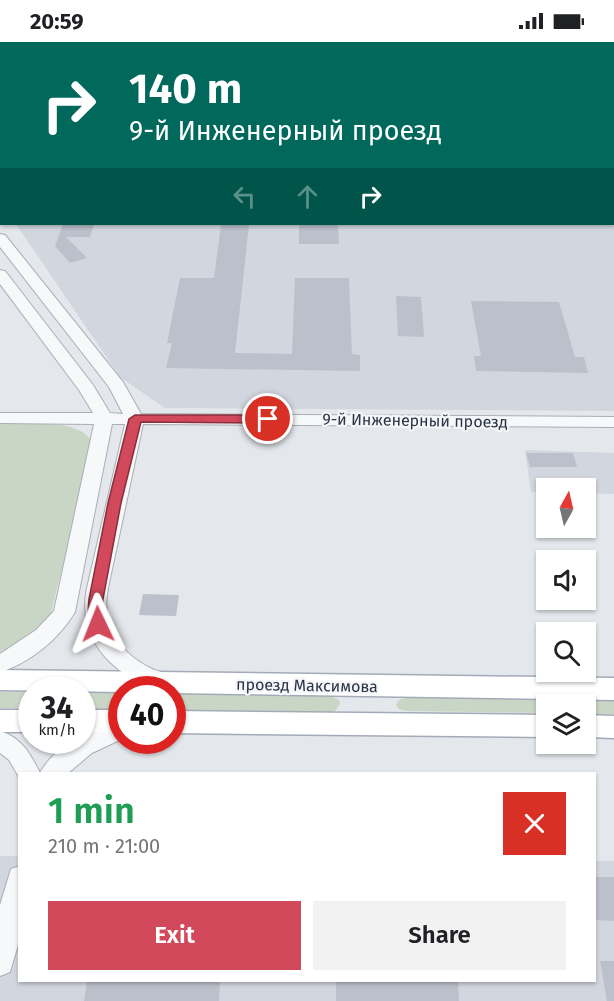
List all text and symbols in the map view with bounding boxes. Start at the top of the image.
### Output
text: 20:59 [30,8,83,35]
text: 140 m [129,64,242,114]
icon: right [30,66,108,144]
text: 9-й Инженерный проезд [129,115,442,147]
icon: left [228,180,261,213]
icon: ahead [291,180,324,213]
icon: right [354,180,387,213]
pin [242,393,293,444]
icon: arrive [251,402,284,435]
street label: 9-й Инженерный проезд [322,409,508,432]
north arrow [536,478,596,538]
map controls [536,478,596,754]
button: sound [536,550,596,610]
position arrow [66,592,130,656]
button: search [536,622,596,682]
street label: проезд Максимова [236,675,378,696]
speed limit sign: 40 [108,676,186,754]
text: 34 [41,690,73,726]
button: layers [536,694,596,754]
text: km/h [38,721,76,739]
text: 1 min [48,789,135,833]
button: close [503,792,566,855]
text: 210 m · 21:00 [48,834,160,858]
button: Exit [48,901,301,970]
button: Share [313,901,566,970]

